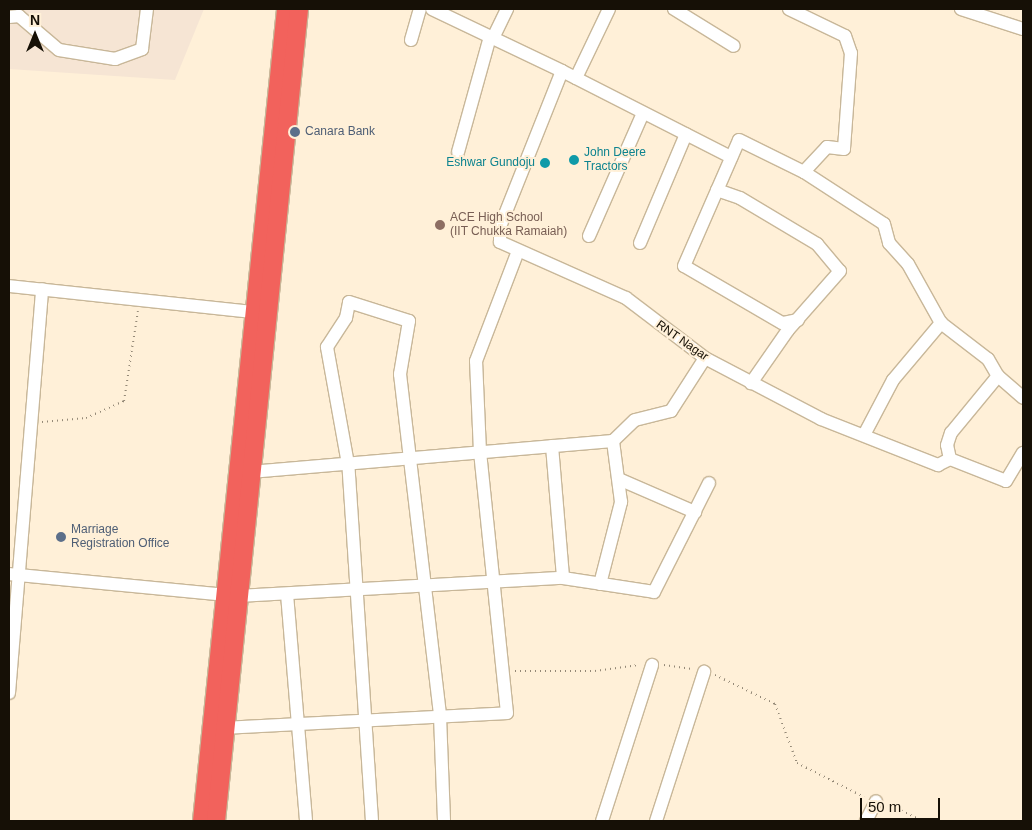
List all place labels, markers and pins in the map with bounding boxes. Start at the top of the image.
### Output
place label: Canara Bank [305,125,375,139]
marker: Canara Bank [289,126,301,138]
place label: John Deere Tractors [584,146,646,174]
marker: John Deere Tractors [568,154,580,166]
place label: Eshwar Gundoju [446,156,535,170]
marker: Eshwar Gundoju [539,157,551,169]
place label: ACE High School (IIT Chukka Ramaiah) [450,211,567,239]
marker: ACE High School (IIT Chukka Ramaiah) [434,219,446,231]
place label: Marriage Registration Office [71,523,169,551]
marker: Marriage Registration Office [55,531,67,543]

